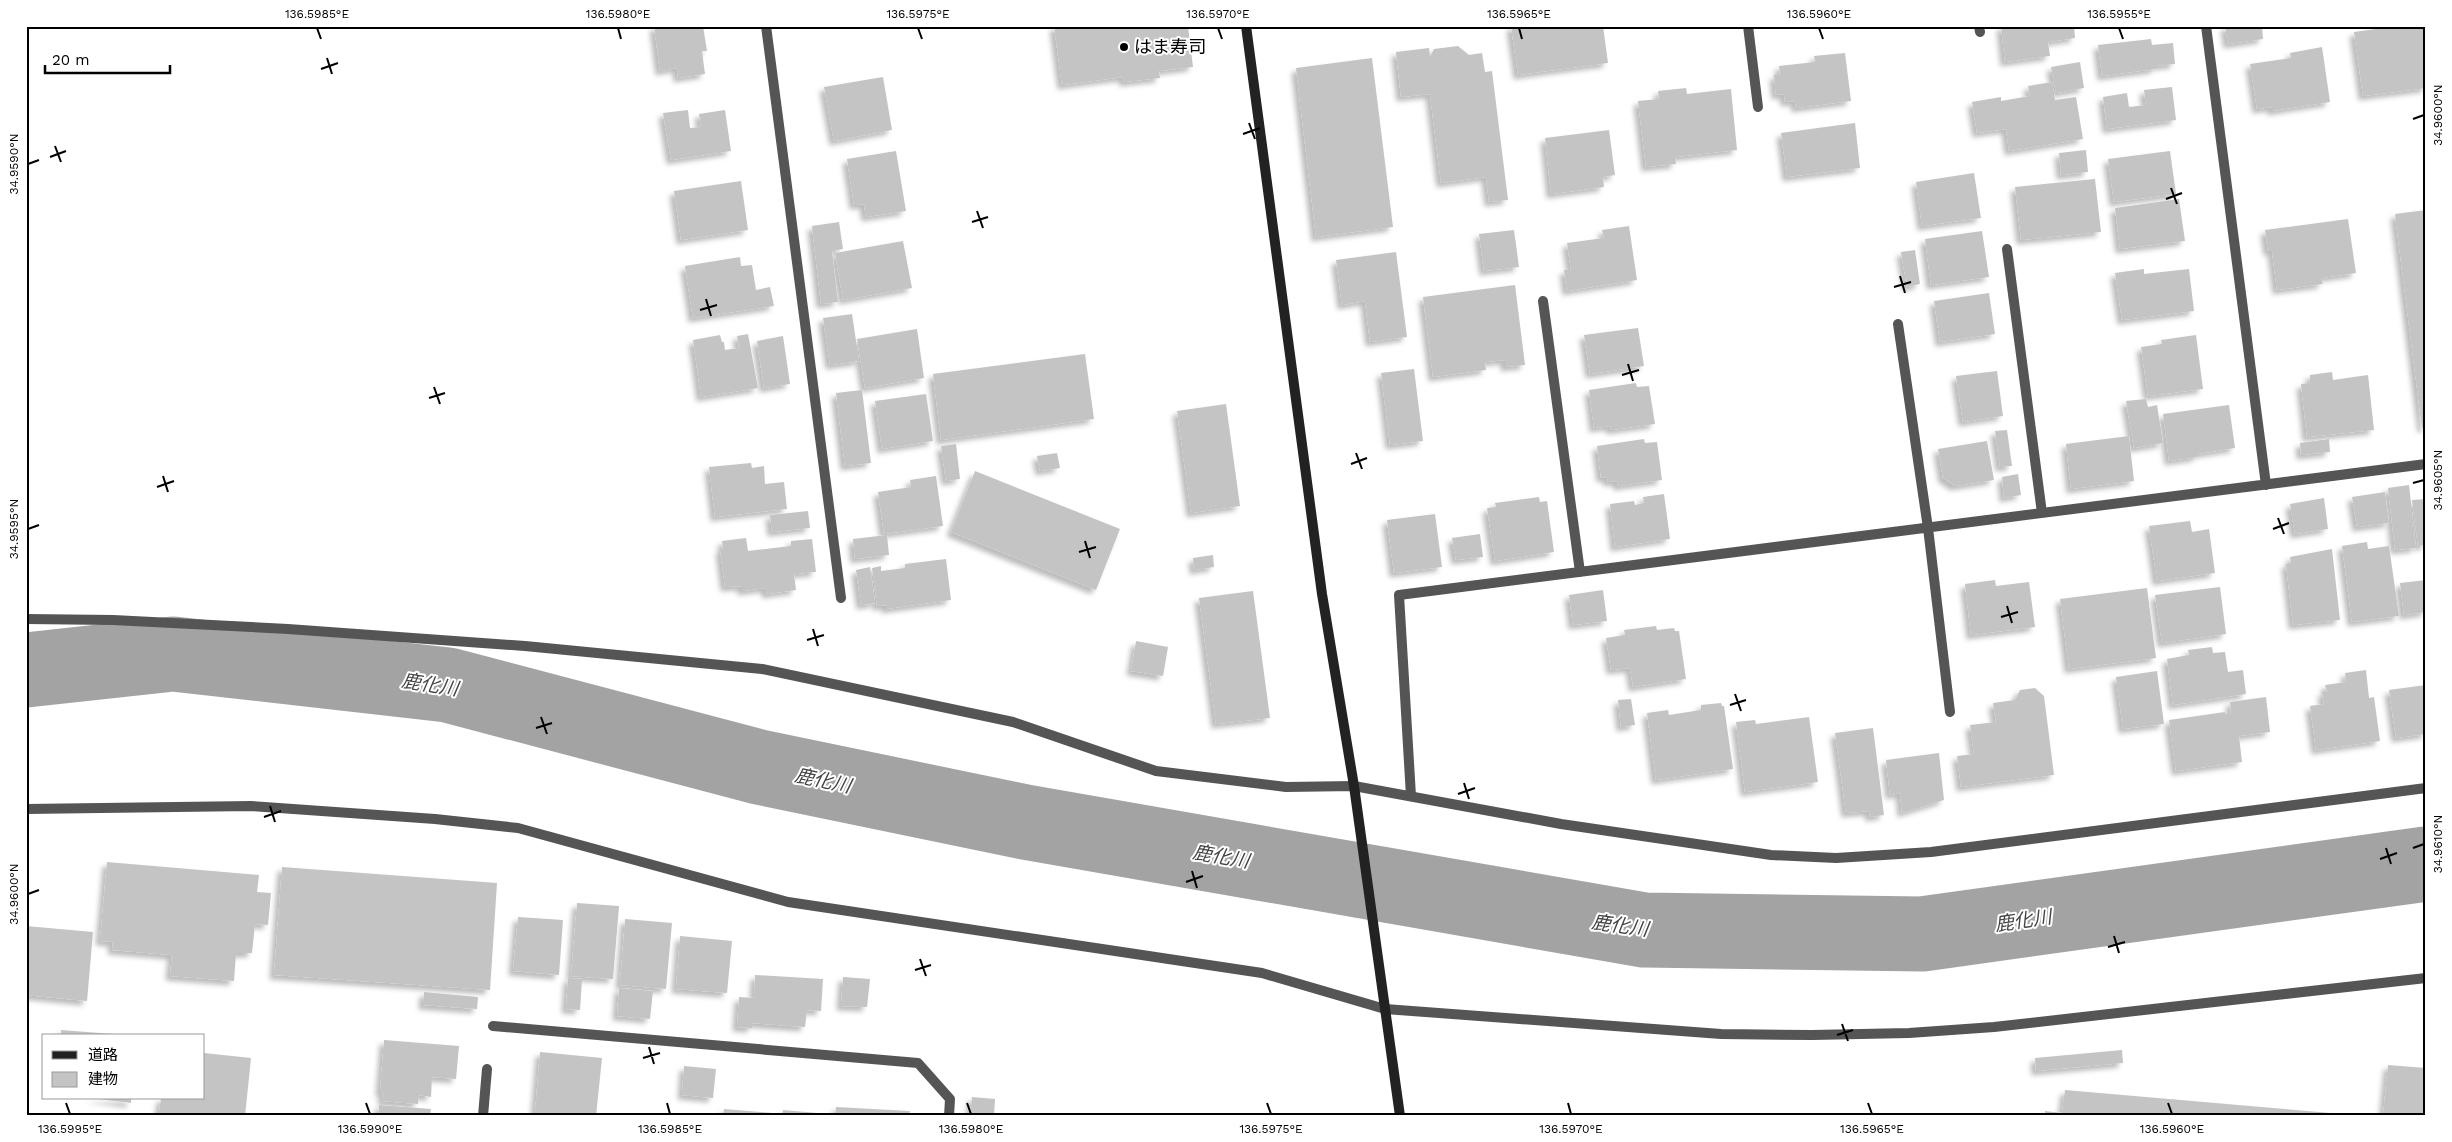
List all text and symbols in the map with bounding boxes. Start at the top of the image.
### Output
text: 136.5985°E [285,7,349,21]
text: 136.5980°E [586,7,651,21]
text: 136.5975°E [886,7,950,21]
text: 136.5970°E [1186,7,1250,21]
text: 136.5965°E [1487,7,1551,21]
text: 136.5960°E [1787,7,1852,21]
text: 136.5955°E [2087,7,2151,21]
place label: はま寿司 [1134,36,1206,57]
marker: はま寿司 [1118,41,1130,53]
scale bar [45,42,170,74]
text: 20 m [52,51,90,69]
text: 34.9600°N [2431,84,2445,146]
text: 34.9590°N [7,134,21,194]
text: 34.9605°N [2431,450,2445,510]
text: 34.9595°N [7,499,21,559]
water label: 鹿化川 [400,669,462,701]
water label: 鹿化川 [793,763,855,798]
text: 34.9610°N [2431,815,2445,873]
water label: 鹿化川 [1191,840,1253,873]
text: 34.9600°N [7,863,21,925]
water label: 鹿化川 [1993,905,2055,936]
water label: 鹿化川 [1590,910,1652,941]
legend [42,1034,205,1100]
text: 道路 [88,1046,118,1064]
text: 建物 [88,1070,118,1088]
text: 136.5995°E [38,1122,102,1136]
text: 136.5990°E [338,1122,403,1136]
text: 136.5985°E [638,1122,702,1136]
text: 136.5980°E [939,1122,1004,1136]
text: 136.5975°E [1239,1122,1303,1136]
text: 136.5970°E [1539,1122,1603,1136]
text: 136.5965°E [1840,1122,1904,1136]
text: 136.5960°E [2140,1122,2205,1136]

